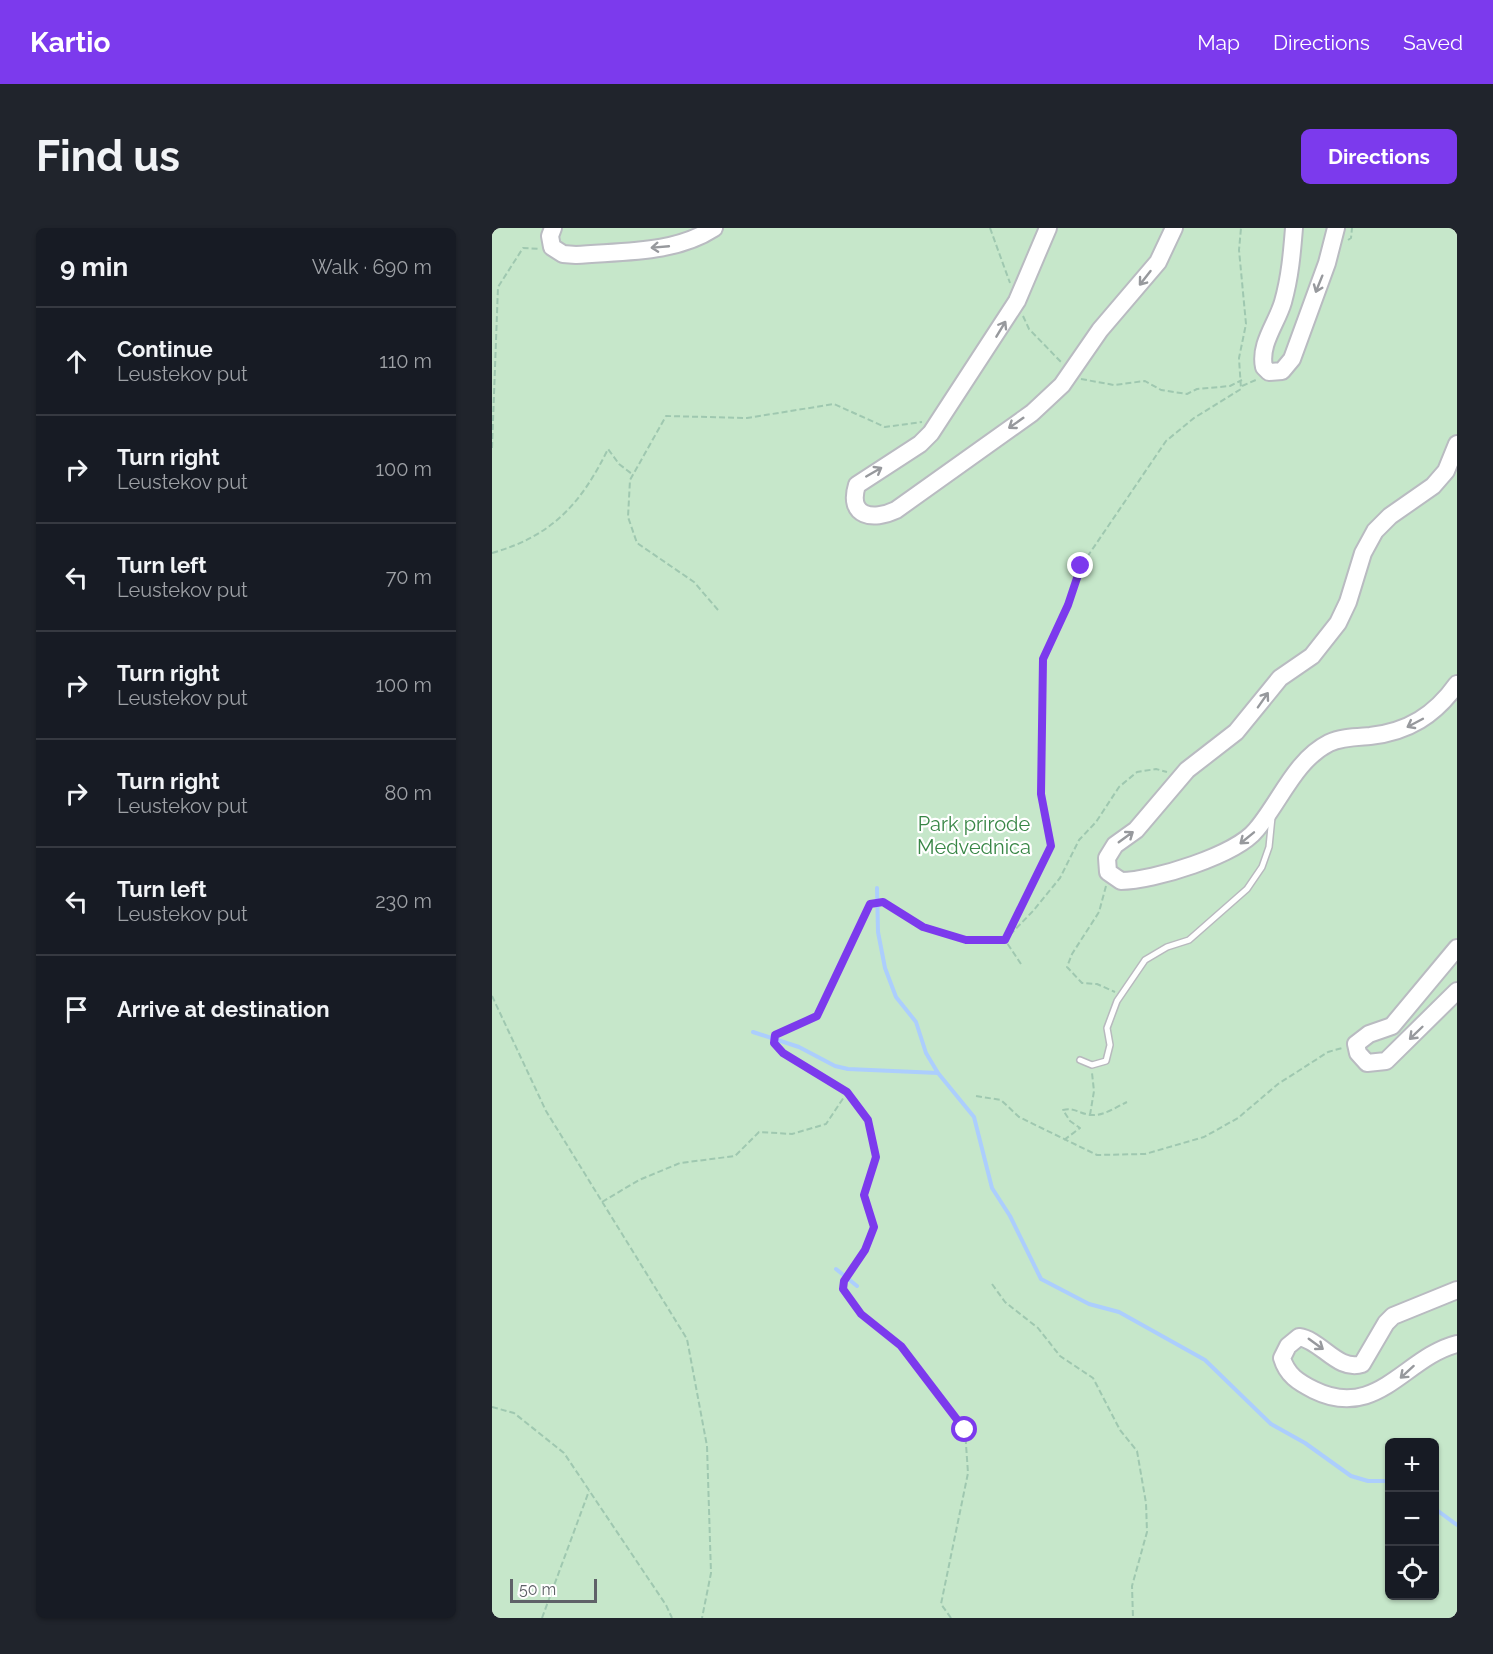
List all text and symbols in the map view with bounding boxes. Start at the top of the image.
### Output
text: Kartio [30,26,110,59]
text: Map [1197,30,1240,55]
text: Directions [1273,30,1370,55]
text: Saved [1403,30,1463,55]
button: Directions [1301,129,1457,184]
text: Find us [36,132,180,181]
one-way arrow [651,242,671,253]
text: 9 min [60,252,128,282]
text: Walk · 690 m [312,255,432,279]
one-way arrow [1139,270,1152,286]
one-way arrow [1313,274,1324,293]
one-way arrow [994,320,1007,337]
text: Continue [117,336,213,362]
icon: ahead [60,345,93,378]
text: 110 m [379,349,432,373]
text: Leustekov put [117,362,248,386]
one-way arrow [1009,417,1025,429]
text: Turn right [117,444,220,470]
icon: right [60,453,93,486]
text: 100 m [375,457,432,481]
one-way arrow [865,466,882,478]
text: Leustekov put [117,470,248,494]
text: Turn left [117,552,207,578]
route end [1067,552,1093,578]
icon: left [60,561,93,594]
text: 70 m [386,565,432,589]
text: Leustekov put [117,578,248,602]
text: Turn right [117,660,220,686]
icon: right [60,669,93,702]
text: 100 m [375,673,432,697]
text: Leustekov put [117,686,248,710]
one-way arrow [1257,693,1269,709]
one-way arrow [1407,717,1424,729]
text: Turn right [117,768,220,794]
icon: right [60,777,93,810]
text: 80 m [384,781,432,805]
text: Leustekov put [117,794,248,818]
park label: Park prirode Medvednica [917,812,1031,859]
one-way arrow [1117,831,1133,843]
one-way arrow [1239,832,1255,845]
text: Turn left [117,876,207,902]
icon: left [60,885,93,918]
text: 230 m [375,889,432,913]
text: Leustekov put [117,902,248,926]
icon: arrive [60,993,93,1026]
text: Arrive at destination [117,996,330,1022]
one-way arrow [1408,1026,1423,1040]
one-way arrow [1307,1338,1324,1350]
one-way arrow [1400,1365,1415,1379]
route start [951,1416,977,1442]
map controls [1385,1438,1439,1600]
button: + [1385,1438,1439,1492]
button: − [1385,1492,1439,1546]
button: locate [1385,1546,1439,1600]
scale bar [510,1576,597,1604]
text: 50 m [519,1580,556,1599]

